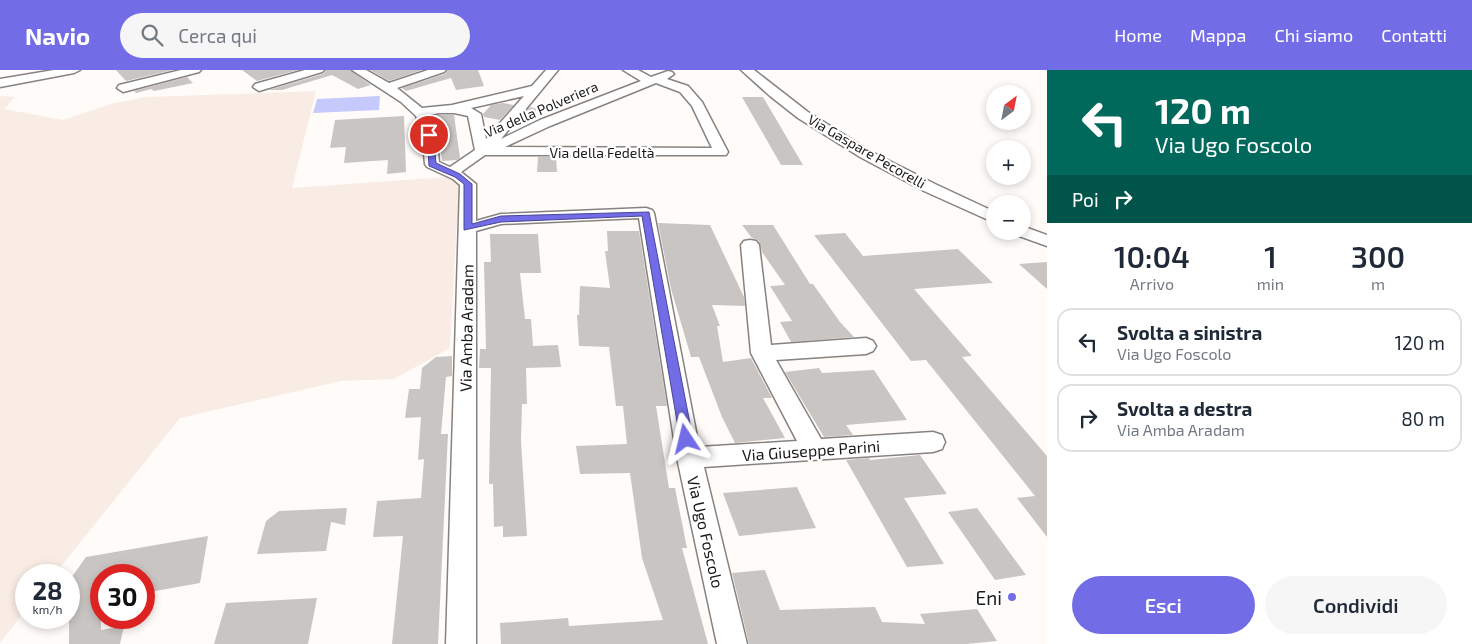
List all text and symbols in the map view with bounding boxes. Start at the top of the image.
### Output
search box [120,13,470,58]
text: Navio [25,21,90,50]
icon: search [138,21,166,49]
text: Cerca qui [178,24,257,47]
text: Home [1114,24,1162,46]
text: Mappa [1190,24,1246,46]
text: Chi siamo [1274,24,1353,46]
text: Contatti [1381,24,1447,46]
street label: Via della Polveriera [481,77,601,141]
north arrow [986,85,1031,130]
map controls [986,85,1031,240]
text: 120 m [1155,89,1251,131]
icon: left [1072,90,1137,155]
street label: Via Gaspare Pecorelli [805,110,929,192]
pin [408,114,450,156]
icon: arrive [415,121,443,149]
text: Via Ugo Foscolo [1155,131,1312,157]
button: + [986,140,1031,185]
street label: Via della Fedeltà [550,144,654,161]
icon: right [1109,185,1137,213]
text: Poi [1072,188,1099,211]
button: − [986,195,1031,240]
text: 10:04 [1114,238,1190,274]
text: 1 [1264,238,1277,274]
text: 300 [1351,238,1405,274]
street label: Via Amba Aradam [455,264,477,392]
text: Arrivo [1130,274,1174,293]
text: min [1257,274,1284,293]
text: m [1371,274,1385,293]
text: Svolta a sinistra [1117,321,1262,344]
icon: left [1074,328,1102,356]
text: 120 m [1394,331,1445,354]
text: Via Ugo Foscolo [1117,344,1231,363]
text: Svolta a destra [1117,397,1252,420]
icon: right [1074,404,1102,432]
text: 80 m [1401,407,1445,430]
position arrow [659,412,711,464]
text: Via Amba Aradam [1117,420,1245,439]
street label: Via Giuseppe Parini [741,436,881,464]
street label: Via Ugo Foscolo [684,474,728,590]
speed limit sign: 30 [90,564,155,629]
text: 28 [32,575,63,605]
button: Esci [1072,576,1255,634]
button: Condividi [1265,576,1447,634]
place label: Eni [976,586,1002,609]
marker: Eni [1006,591,1018,603]
text: km/h [33,602,62,616]

